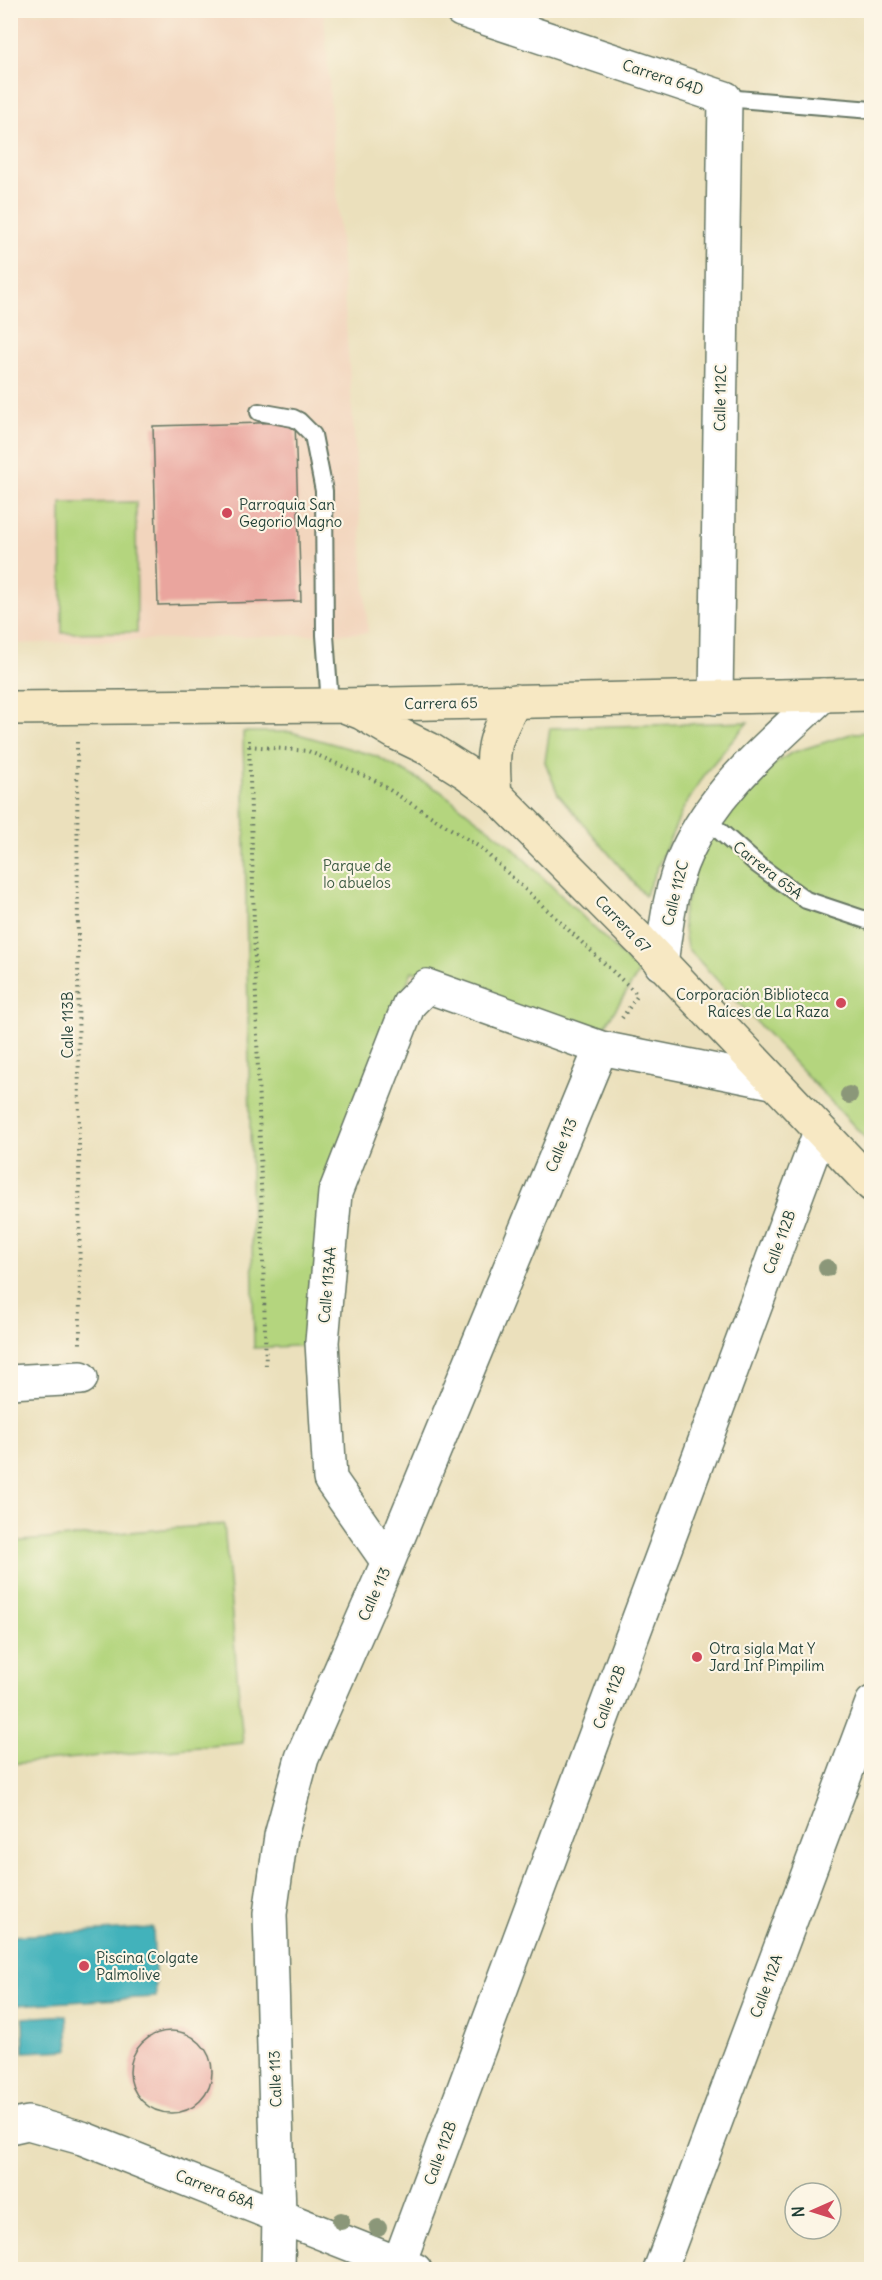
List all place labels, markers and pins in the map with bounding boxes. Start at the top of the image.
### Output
place label: Parroquia San Gegorio Magno [239,495,342,531]
marker: Parroquia San Gegorio Magno [220,506,234,520]
place label: Corporación Biblioteca Raíces de La Raza [676,985,829,1021]
marker: Corporación Biblioteca Raíces de La Raza [834,996,848,1010]
place label: Otra sigla Mat Y Jard Inf Pimpilim [709,1639,824,1675]
marker: Otra sigla Mat Y Jard Inf Pimpilim [690,1650,704,1664]
place label: Piscina Colgate Palmolive [96,1948,198,1984]
marker: Piscina Colgate Palmolive [77,1959,91,1973]

